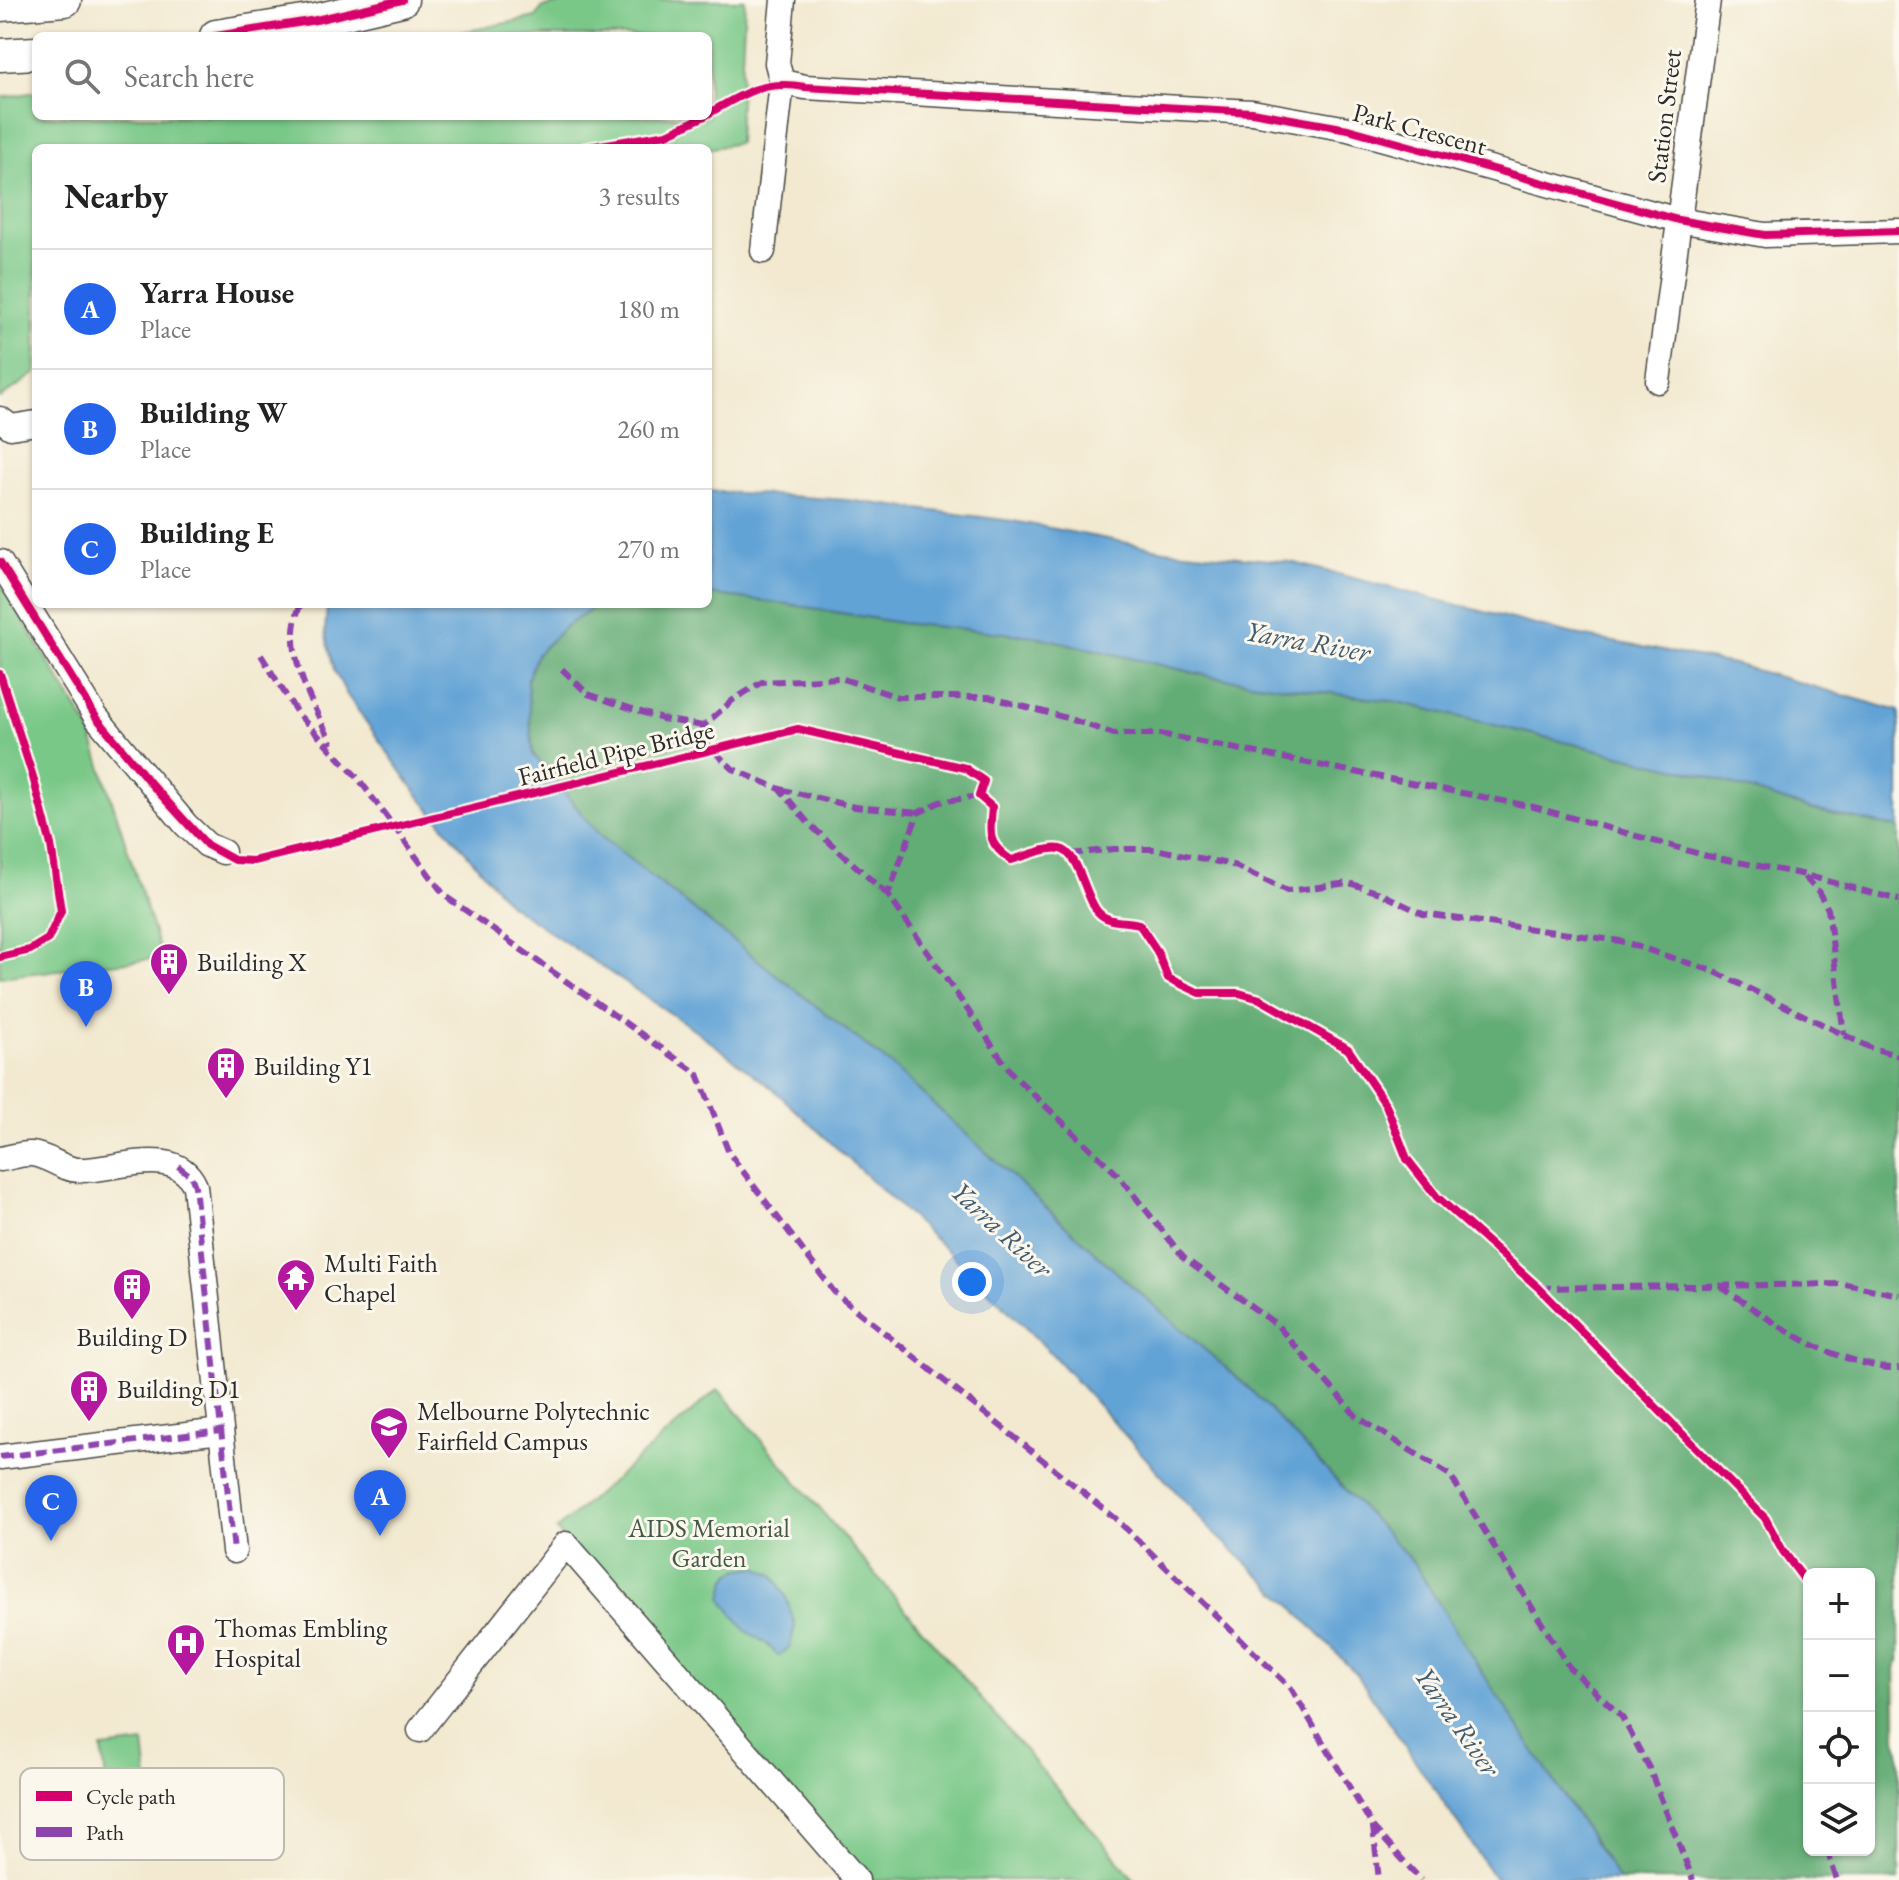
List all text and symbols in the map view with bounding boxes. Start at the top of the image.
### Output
search box [32,32,712,120]
street label: Station Street [1639,47,1689,185]
icon: search [60,54,104,98]
text: Search here [124,57,254,96]
street label: Park Crescent [1349,95,1491,163]
text: Nearby [64,174,168,218]
text: 3 results [599,179,680,213]
text: Yarra House [140,273,294,312]
text: A [81,292,99,326]
text: 180 m [617,292,680,326]
text: Place [140,312,191,346]
text: Building W [140,393,287,432]
text: B [82,412,98,446]
text: 260 m [617,412,680,446]
text: Place [140,432,191,466]
text: Building E [140,513,274,552]
text: C [81,532,99,566]
text: 270 m [617,532,680,566]
text: Place [140,552,191,586]
water label: Yarra River [1243,612,1374,670]
street label: Fairfield Pipe Bridge [515,712,717,794]
building icon: Building X [148,941,190,996]
place label: Building X [197,945,307,979]
pin: B [60,961,112,1027]
building icon: Building Y1 [205,1045,247,1100]
place label: Building Y1 [254,1049,373,1083]
water label: Yarra River [944,1173,1061,1286]
place label: Multi Faith Chapel [324,1246,438,1310]
temple icon: Multi Faith Chapel [275,1257,317,1312]
your location [952,1262,992,1302]
building icon: Building D [111,1266,153,1321]
place label: Building D [77,1320,187,1354]
building icon: Building D1 [68,1368,110,1423]
place label: Building D1 [117,1372,240,1406]
place label: Melbourne Polytechnic Fairfield Campus [417,1394,650,1458]
school or university icon: Melbourne Polytechnic Fairfield Campus [368,1405,410,1460]
pin: A [354,1470,406,1536]
pin: C [25,1475,77,1541]
park label: AIDS Memorial Garden [627,1511,790,1575]
map controls [1803,1568,1875,1856]
button: + [1803,1568,1875,1640]
place label: Thomas Embling Hospital [214,1611,388,1675]
hospital icon: Thomas Embling Hospital [165,1622,207,1677]
button: − [1803,1640,1875,1712]
water label: Yarra River [1407,1659,1510,1784]
button: locate [1803,1712,1875,1784]
legend [20,1768,284,1860]
text: Cycle path [86,1782,176,1811]
button: layers [1803,1784,1875,1856]
text: Path [86,1818,124,1847]

